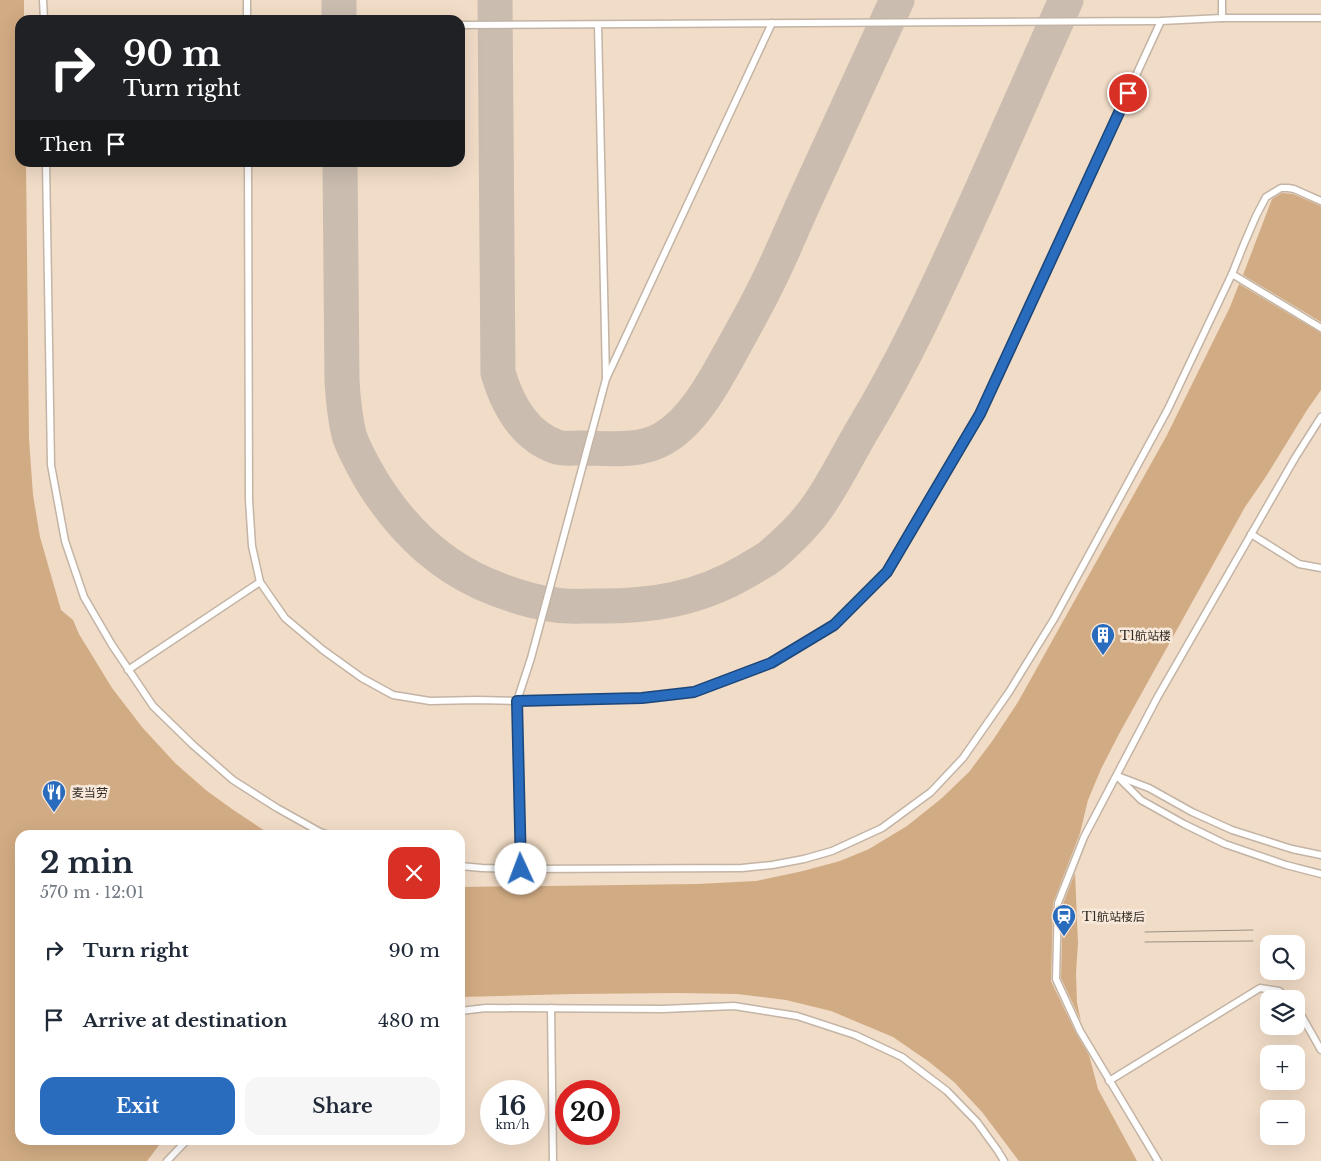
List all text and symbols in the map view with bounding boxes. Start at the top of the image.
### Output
text: 90 m [123,32,221,75]
icon: right [40,35,105,100]
pin [1107,72,1149,114]
text: Turn right [123,75,241,102]
icon: arrive [1114,79,1142,107]
icon: arrive [102,130,130,158]
text: Then [40,133,92,156]
building icon: T1航站楼 [1090,622,1116,656]
place label: T1航站楼 [1120,628,1171,643]
restaurant icon: 麦当劳 [41,779,67,813]
place label: 麦当劳 [72,785,108,800]
position arrow [494,842,546,894]
text: 2 min [40,844,133,881]
button: close [388,847,440,899]
text: 570 m · 12:01 [40,882,144,902]
station icon: T1航站楼后 [1051,903,1077,937]
place label: T1航站楼后 [1082,909,1145,924]
map controls [1260,935,1305,1145]
button: search [1260,935,1305,980]
icon: right [40,936,68,964]
text: Turn right [83,939,189,962]
text: 90 m [388,939,440,962]
button: layers [1260,990,1305,1035]
icon: arrive [40,1006,68,1034]
text: Arrive at destination [83,1009,287,1032]
text: 480 m [378,1009,440,1032]
button: + [1260,1045,1305,1090]
button: Exit [40,1077,235,1135]
button: Share [245,1077,440,1135]
speed limit sign: 20 [555,1080,620,1145]
text: 16 [499,1091,526,1122]
button: − [1260,1100,1305,1145]
text: km/h [495,1117,530,1132]

